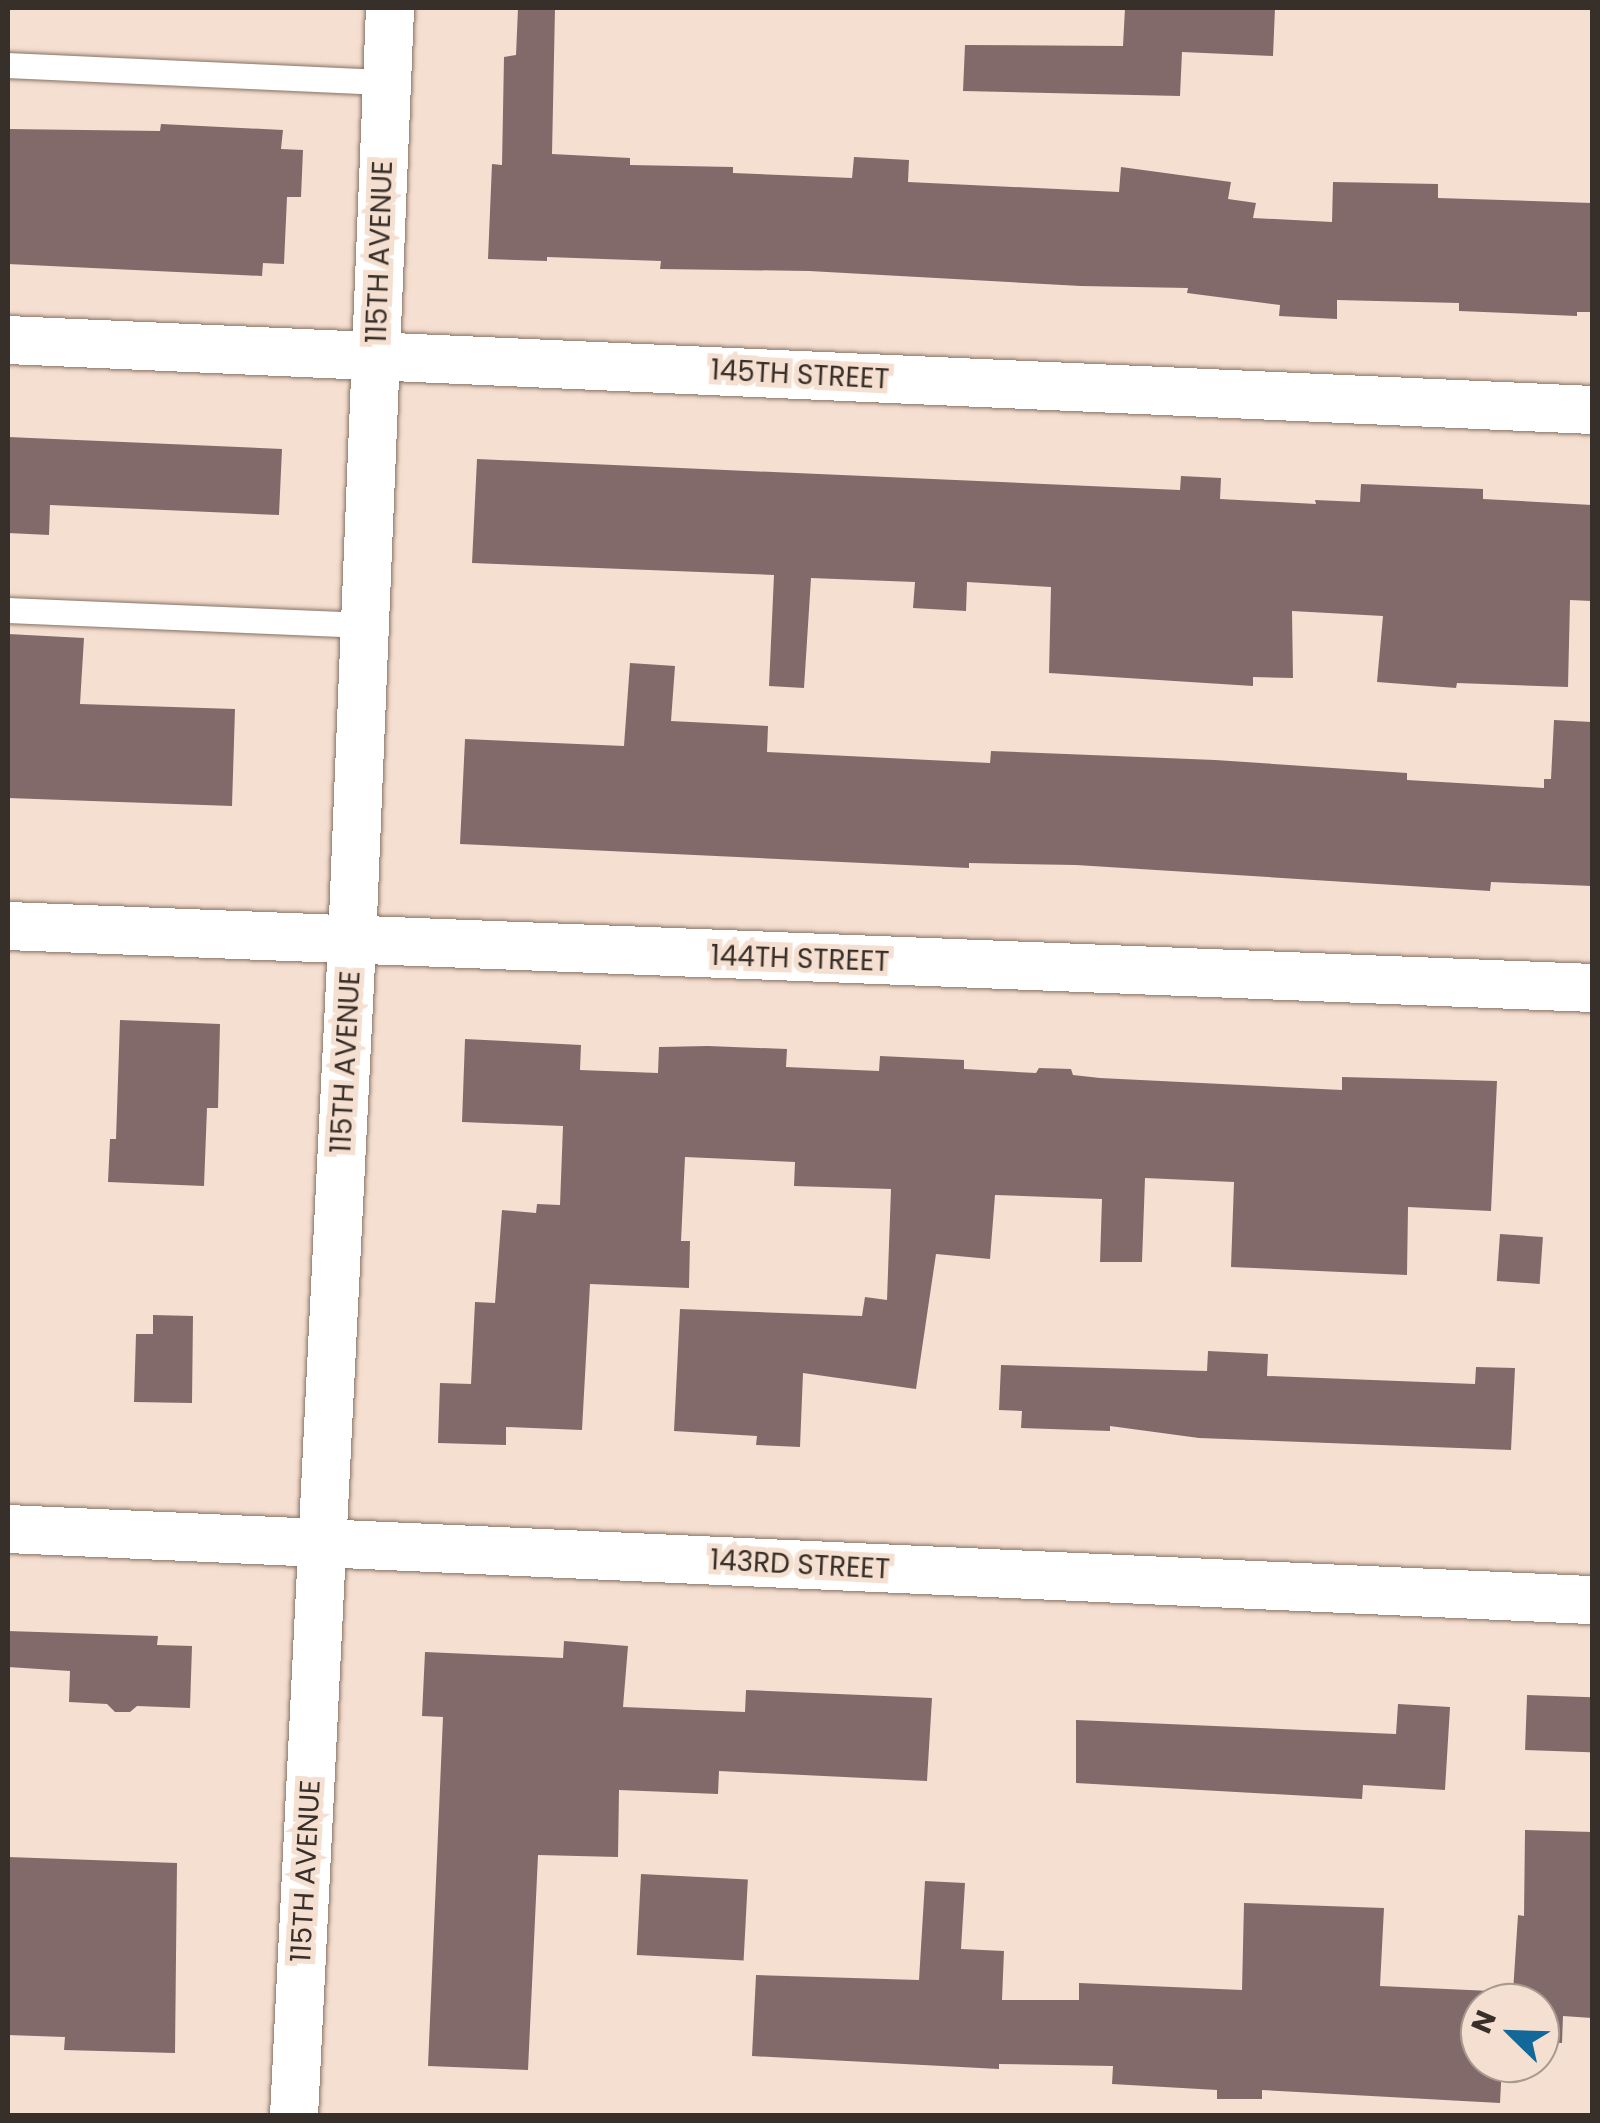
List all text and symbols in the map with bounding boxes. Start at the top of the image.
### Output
street label: 115TH AVENUE [360,160,400,344]
street label: 145TH STREET [710,354,890,396]
street label: 144TH STREET [710,939,890,979]
street label: 115TH AVENUE [324,970,368,1154]
street label: 143RD STREET [709,1544,891,1586]
street label: 115TH AVENUE [284,1779,328,1963]
north arrow [1460,1983,1560,2083]
text: N [1462,2005,1506,2039]

